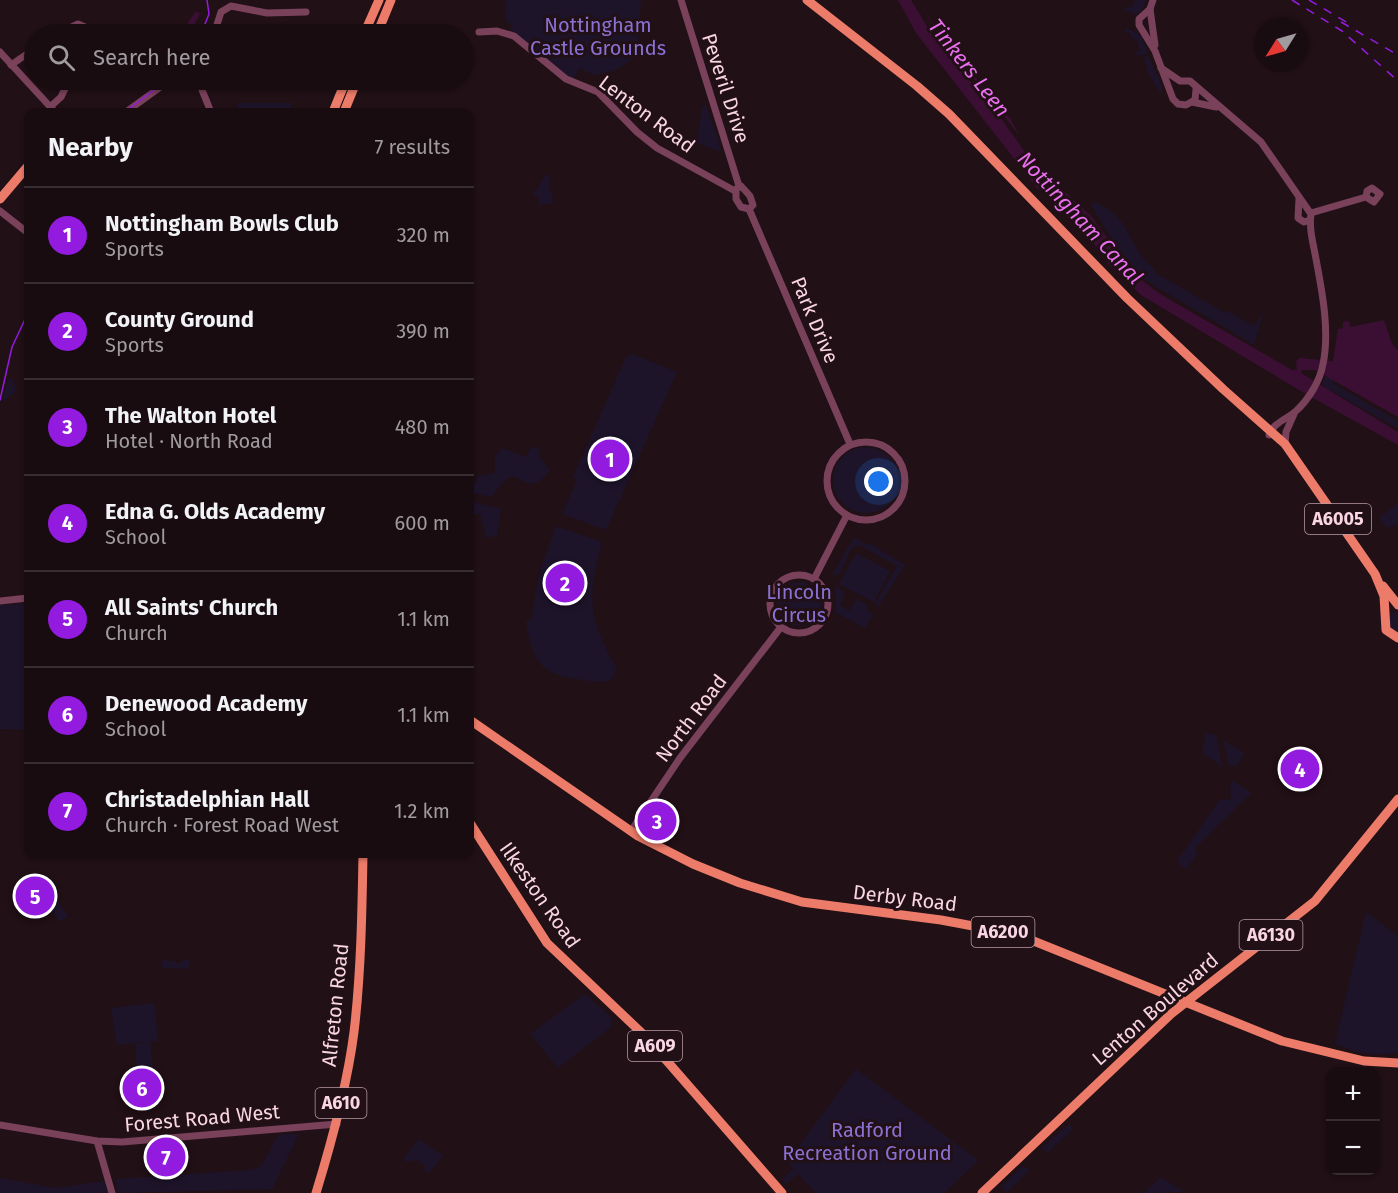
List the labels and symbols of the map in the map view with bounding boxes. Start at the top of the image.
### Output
park label: Nottingham Castle Grounds [530,13,666,60]
water label: Tinkers Leen [923,14,1015,122]
north arrow [1254,18,1308,72]
street label: Peveril Drive [697,30,755,146]
street label: Lenton Road [594,70,700,158]
water label: Nottingham Canal [1012,146,1148,290]
street label: Park Drive [786,273,844,367]
pin: 1 [590,436,630,482]
your location [864,467,893,496]
road number: A6005 [1305,504,1371,534]
pin: 2 [546,560,584,606]
park label: Lincoln Circus [766,580,832,627]
street label: North Road [650,669,732,767]
pin: 4 [1280,746,1320,792]
pin: 3 [638,798,676,844]
street label: Ilkeston Road [495,837,585,953]
pin: 5 [15,874,54,918]
street label: Derby Road [852,880,958,916]
road number: A6200 [972,917,1034,947]
road number: A6130 [1240,920,1302,950]
street label: Alfreton Road [317,942,353,1068]
street label: Lenton Boulevard [1087,948,1223,1070]
road number: A609 [628,1031,682,1061]
pin: 6 [122,1066,162,1110]
road number: A610 [316,1088,366,1118]
street label: Forest Road West [123,1099,281,1137]
park label: Radford Recreation Ground [782,1118,952,1165]
pin: 7 [146,1134,186,1180]

